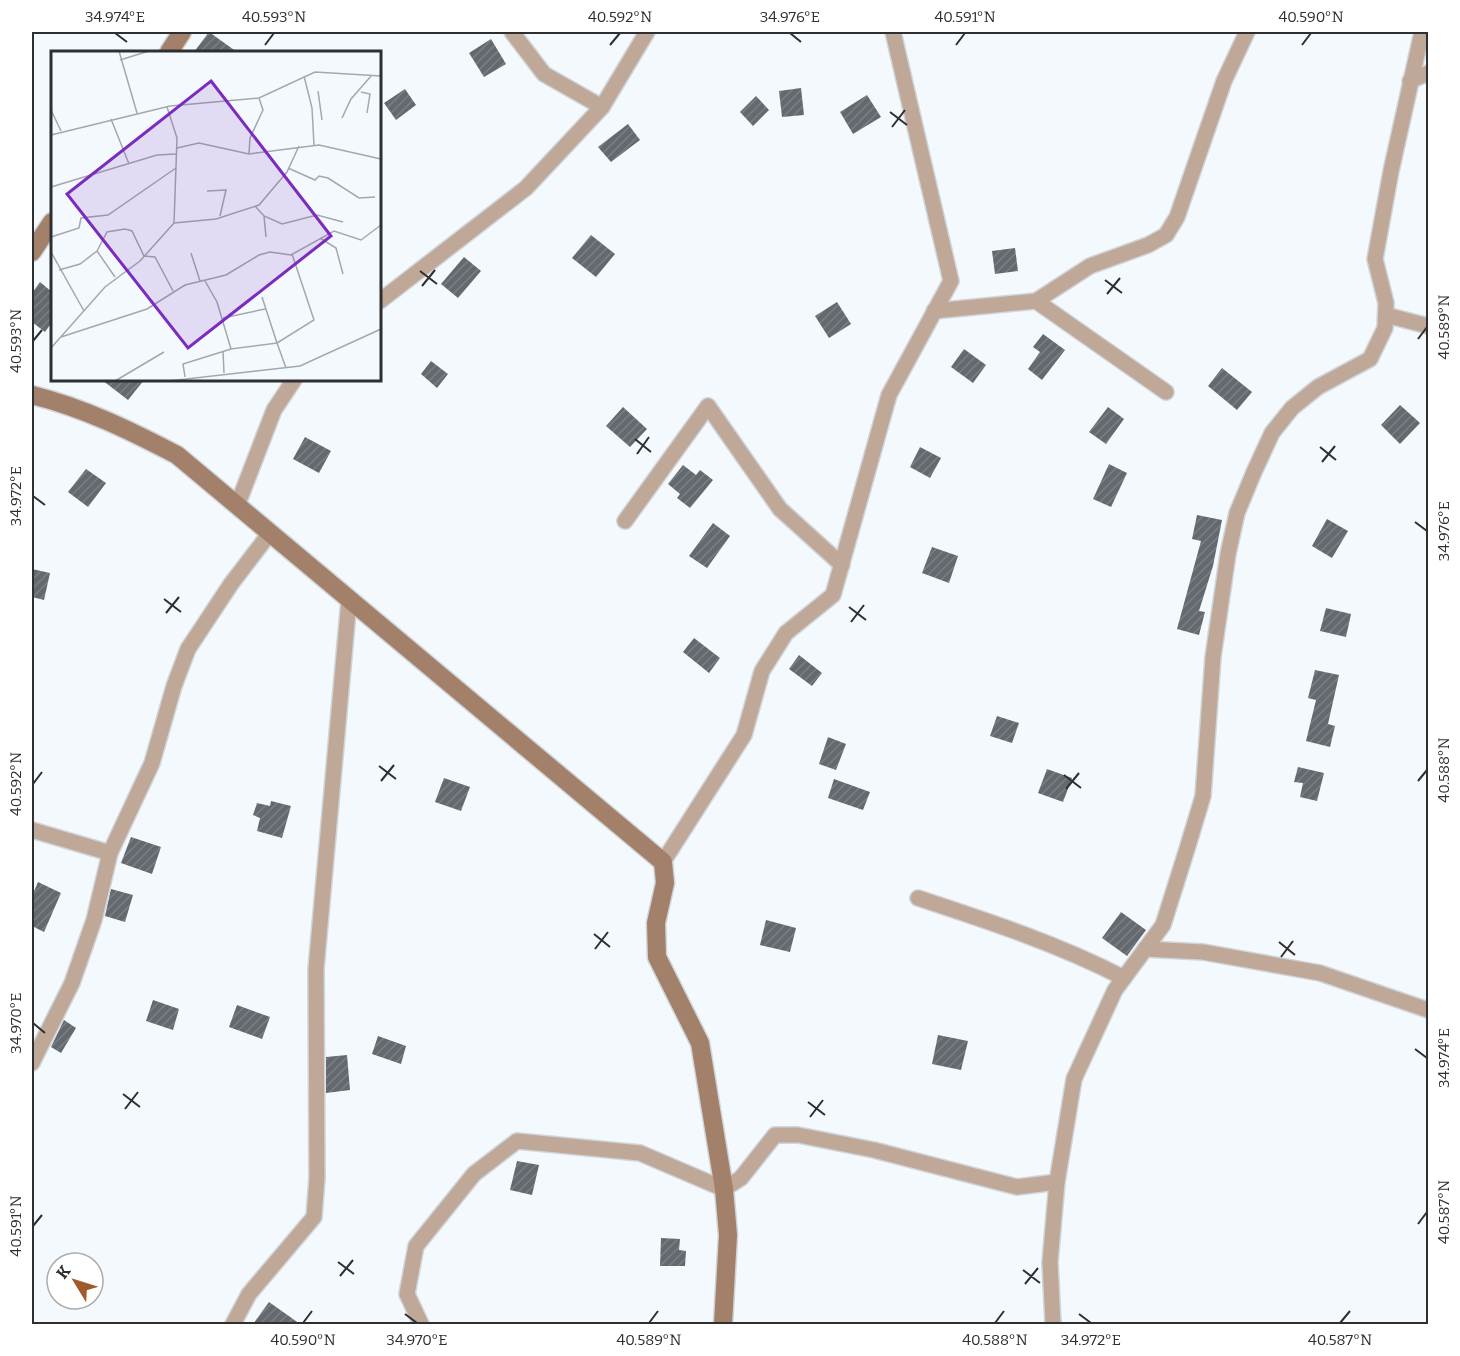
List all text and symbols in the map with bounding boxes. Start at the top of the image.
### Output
text: 34.974°E [85,8,145,26]
text: 40.593°N [242,8,306,26]
text: 40.592°N [588,8,652,26]
text: 34.976°E [760,8,820,26]
text: 40.591°N [934,8,996,26]
text: 40.590°N [1278,8,1344,26]
inset map [51,51,381,381]
text: 40.589°N [1435,294,1453,359]
text: 40.593°N [7,309,25,373]
text: 34.972°E [7,466,25,526]
text: 34.976°E [1435,501,1453,561]
text: 40.588°N [1435,737,1453,803]
text: 40.592°N [7,752,25,816]
text: 34.970°E [7,992,25,1054]
text: 34.974°E [1435,1028,1453,1088]
text: 40.587°N [1435,1180,1453,1244]
text: 40.591°N [7,1195,25,1257]
north arrow [45,1251,105,1311]
text: K [53,1261,75,1282]
text: 40.590°N [270,1331,336,1349]
text: 34.970°E [386,1331,448,1349]
text: 40.589°N [617,1331,682,1349]
text: 40.588°N [962,1331,1028,1349]
text: 34.972°E [1061,1331,1121,1349]
text: 40.587°N [1308,1331,1372,1349]

